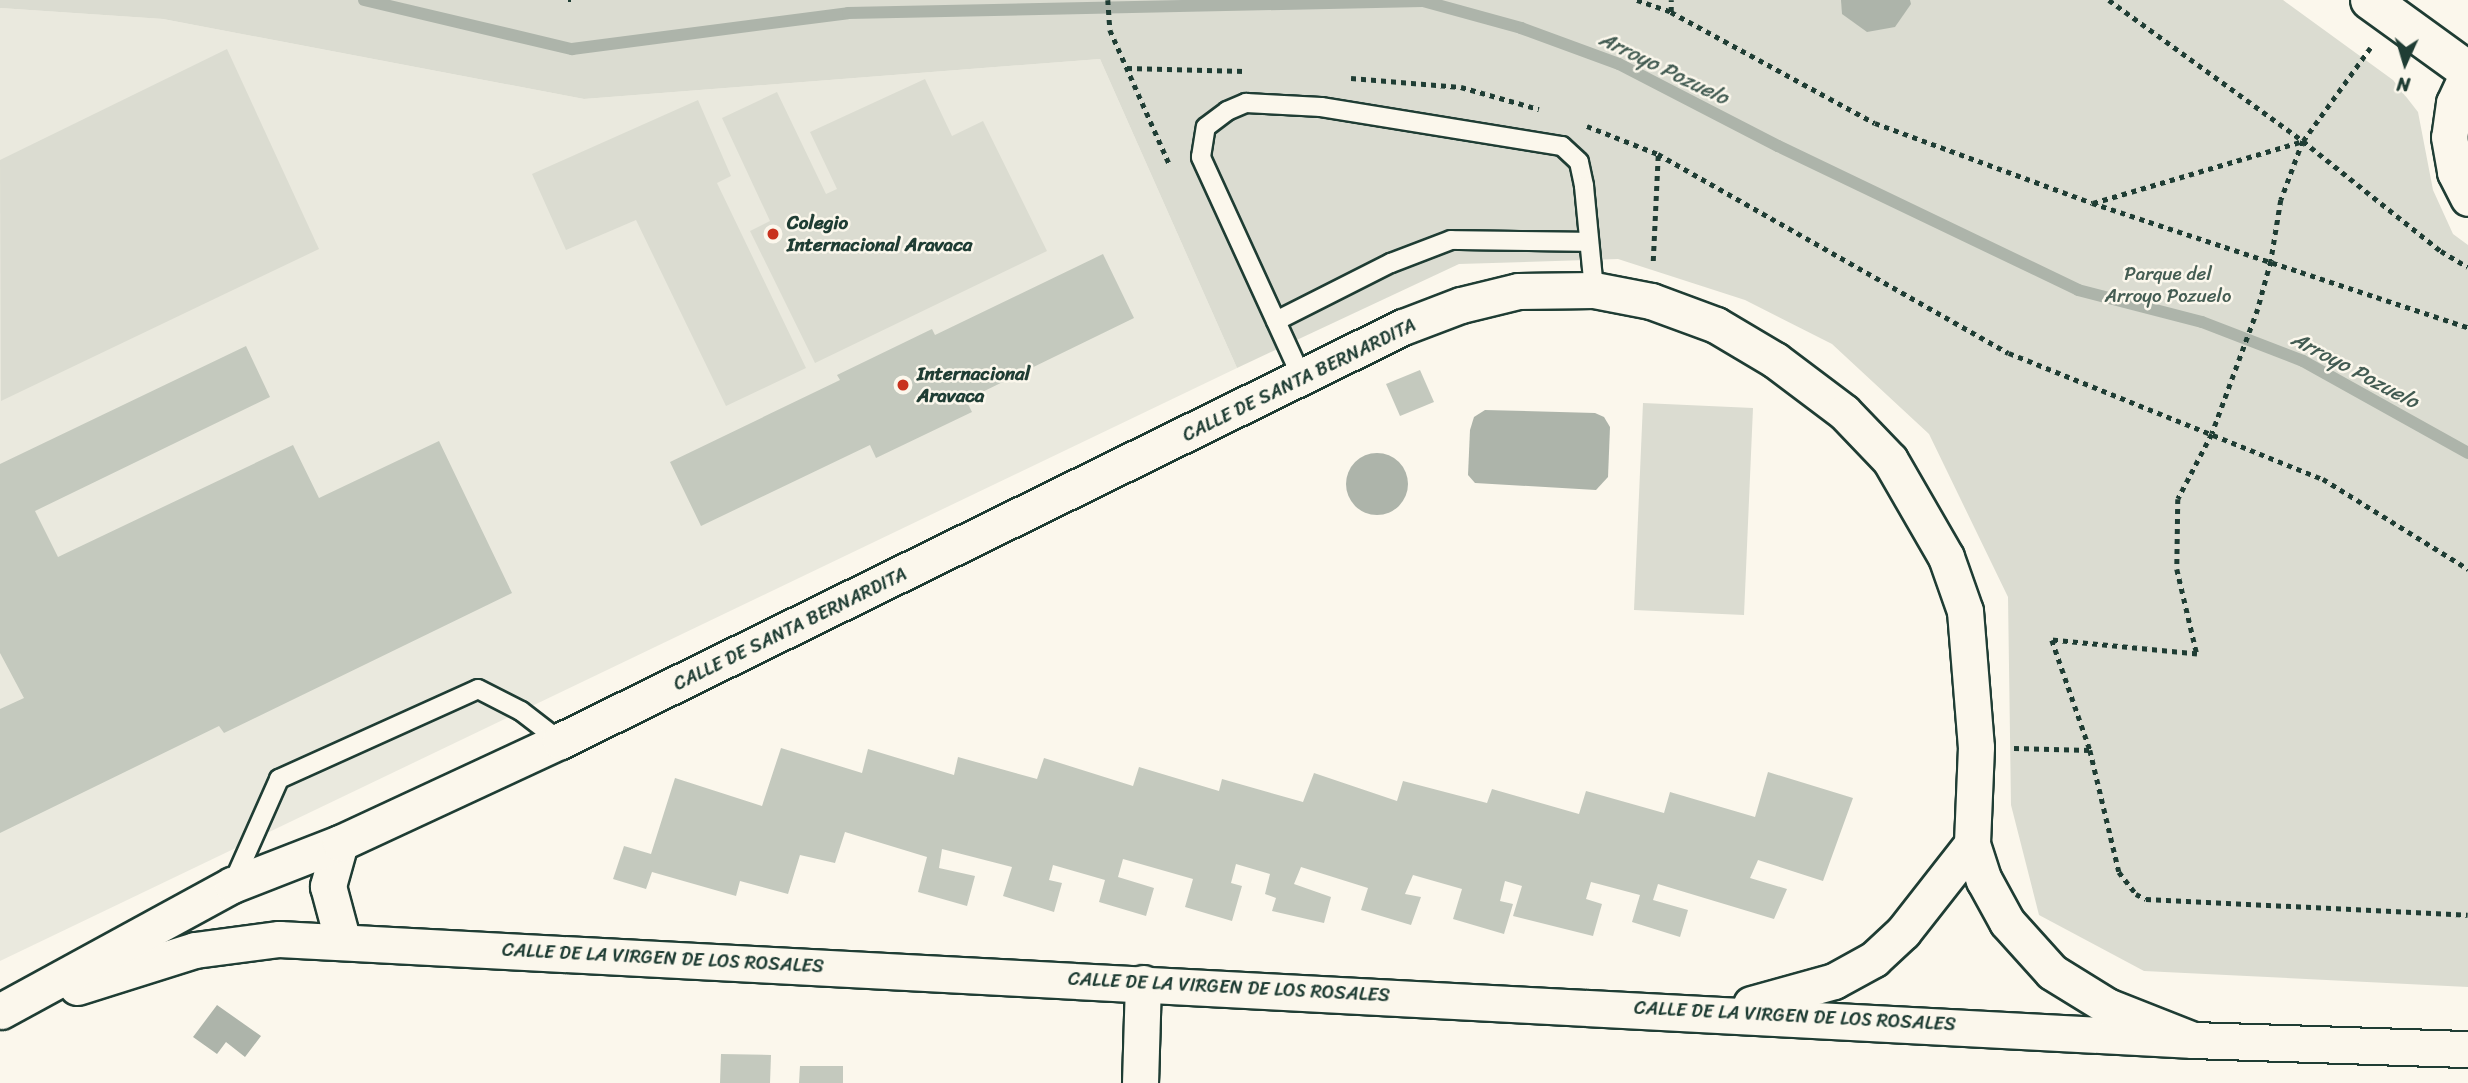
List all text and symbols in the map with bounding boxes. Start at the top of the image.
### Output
water label: Arroyo Pozuelo [1596,26,1732,110]
north arrow [2370,28,2440,98]
text: N [2396,68,2411,101]
place label: Colegio Internacional Aravaca [787,212,972,256]
marker: Colegio Internacional Aravaca [765,226,781,242]
park label: Parque del Arroyo Pozuelo [2105,263,2231,307]
street label: CALLE DE SANTA BERNARDITA [1180,314,1418,446]
water label: Arroyo Pozuelo [2287,326,2423,414]
place label: Internacional Aravaca [917,363,1030,407]
marker: Internacional Aravaca [895,377,911,393]
street label: CALLE DE SANTA BERNARDITA [671,563,909,695]
street label: CALLE DE LA VIRGEN DE LOS ROSALES [500,938,826,978]
street label: CALLE DE LA VIRGEN DE LOS ROSALES [1066,967,1392,1007]
street label: CALLE DE LA VIRGEN DE LOS ROSALES [1632,996,1958,1036]

